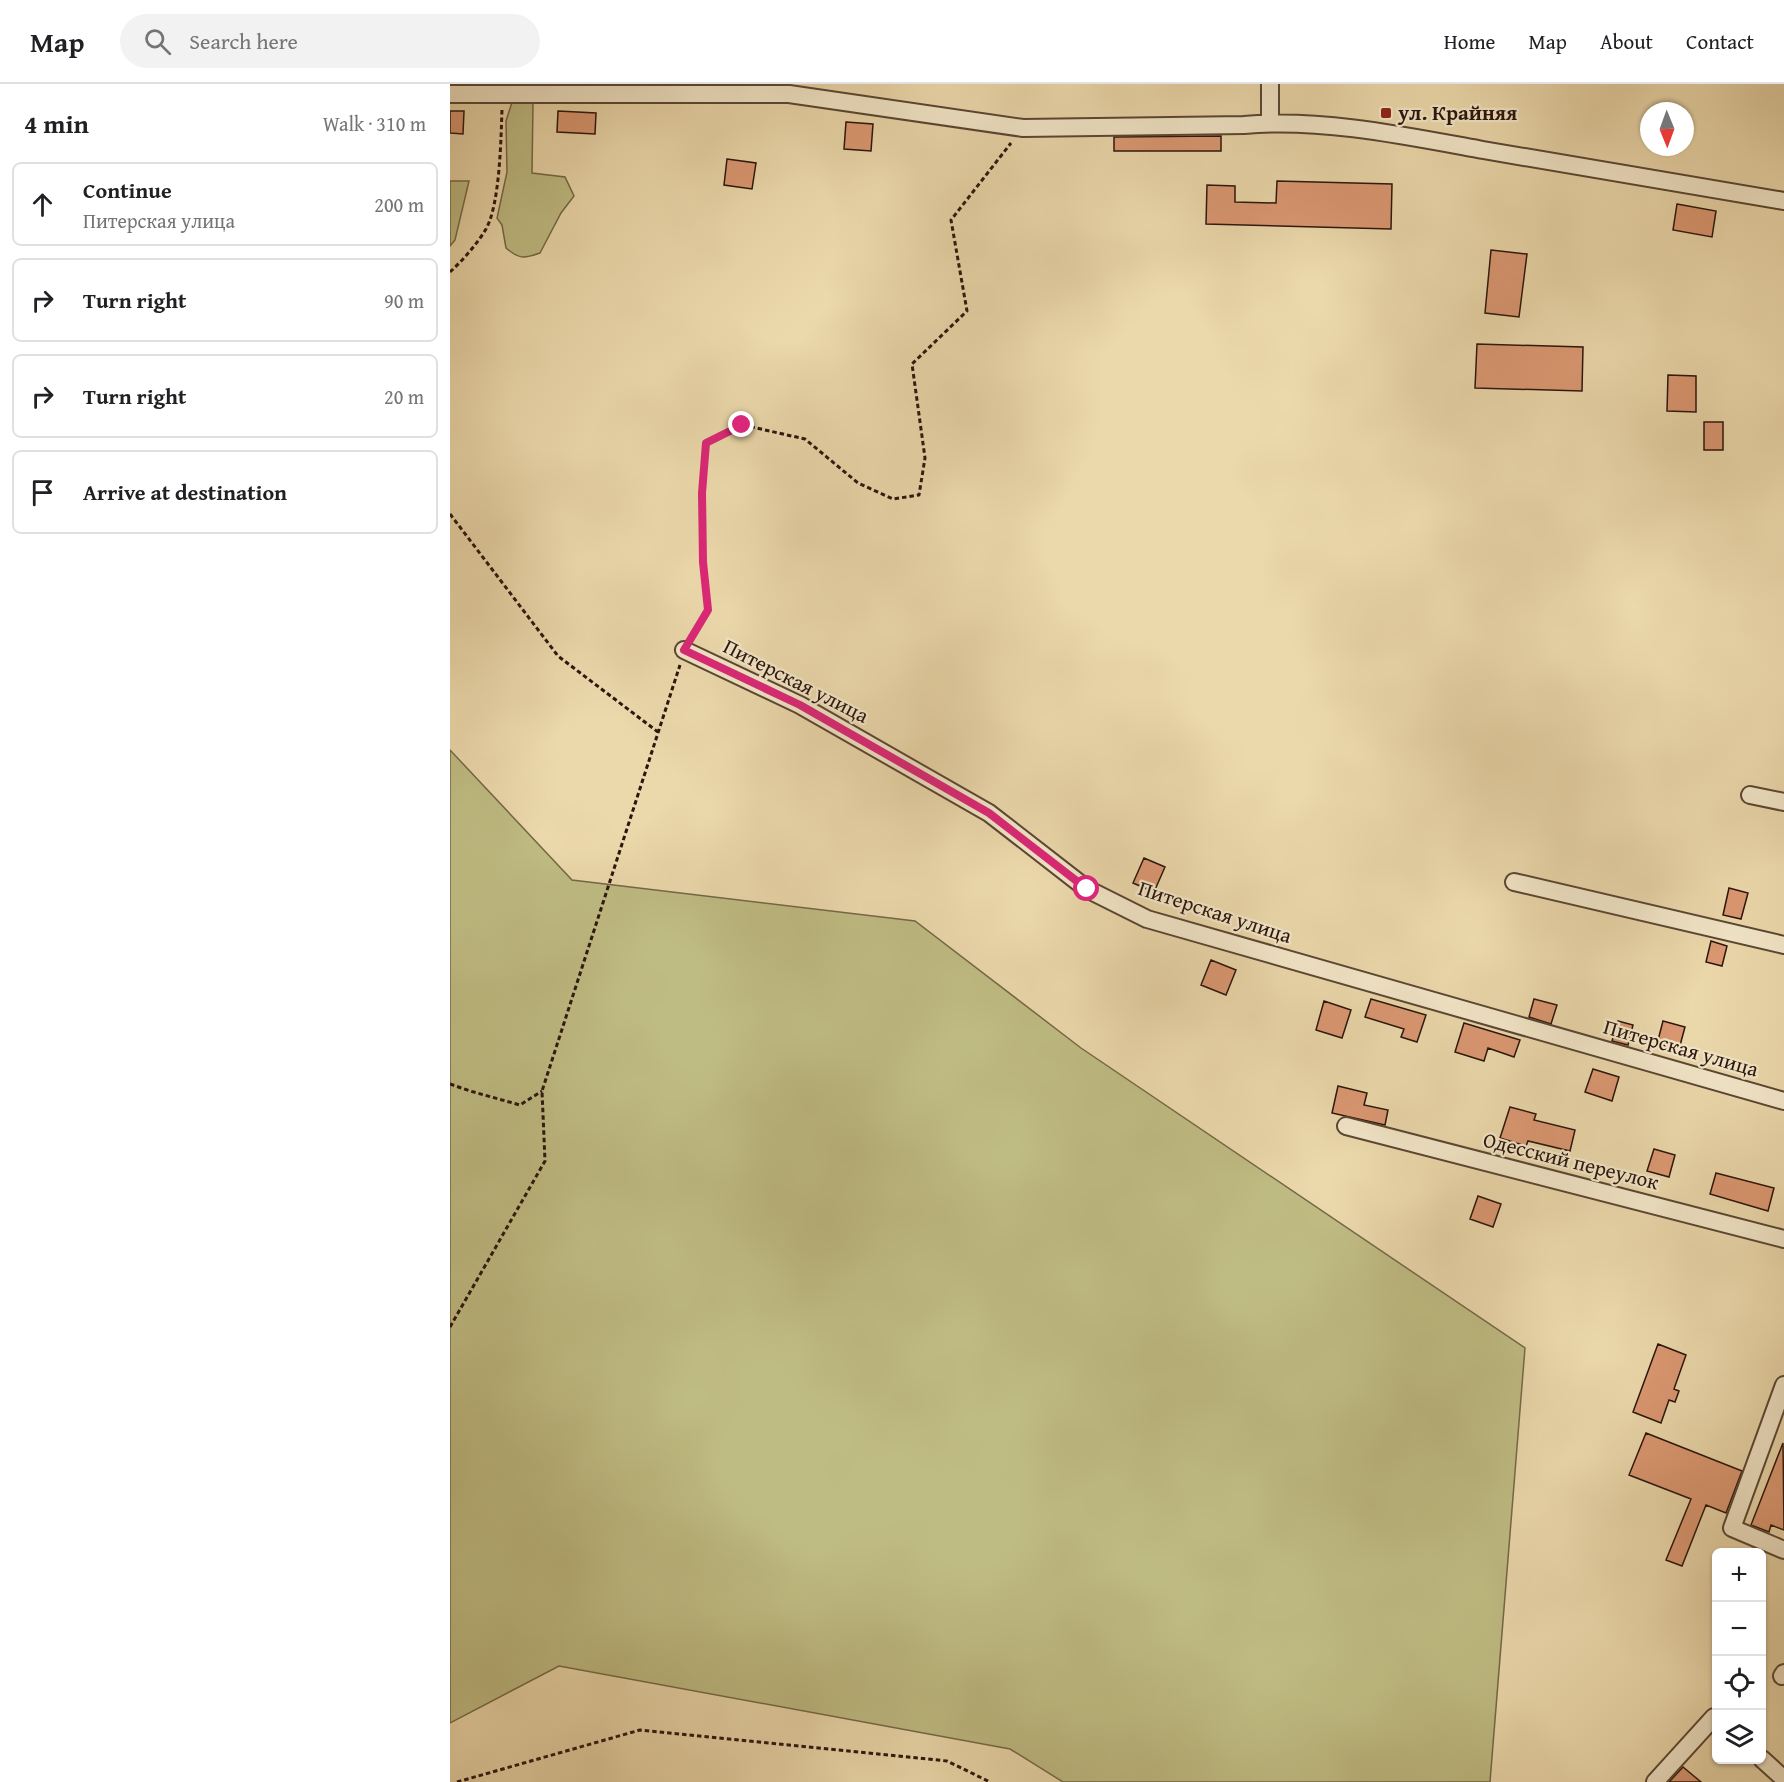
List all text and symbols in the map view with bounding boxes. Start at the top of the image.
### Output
search box [120,14,540,68]
text: Map [30,21,84,62]
icon: search [141,25,174,58]
text: Search here [189,25,298,57]
text: Home [1444,26,1495,57]
text: Map [1528,26,1567,57]
text: About [1600,26,1653,57]
text: Contact [1686,26,1754,57]
place label: ул. Крайняя [1397,97,1517,128]
north arrow [1640,102,1694,156]
text: 4 min [24,104,89,143]
marker: ул. Крайняя [1379,106,1393,120]
text: Walk · 310 m [323,109,426,138]
text: Continue [83,174,172,206]
icon: ahead [26,188,59,221]
text: 200 m [374,190,424,219]
text: Питерская улица [83,206,235,235]
icon: right [26,284,59,317]
text: Turn right [83,284,186,316]
text: 90 m [384,286,424,315]
icon: right [26,380,59,413]
text: Turn right [83,380,186,412]
text: 20 m [384,382,424,411]
route end [728,411,754,437]
icon: arrive [26,476,59,509]
text: Arrive at destination [83,476,287,508]
street label: Питерская улица [718,631,874,731]
street label: Питерская улица [1134,872,1296,951]
route start [1073,875,1099,901]
street label: Питерская улица [1600,1011,1762,1084]
street label: Одесский переулок [1480,1124,1662,1197]
map controls [1712,1548,1766,1764]
button: + [1712,1548,1766,1602]
button: − [1712,1602,1766,1656]
button: locate [1712,1656,1766,1710]
button: layers [1712,1710,1766,1764]

